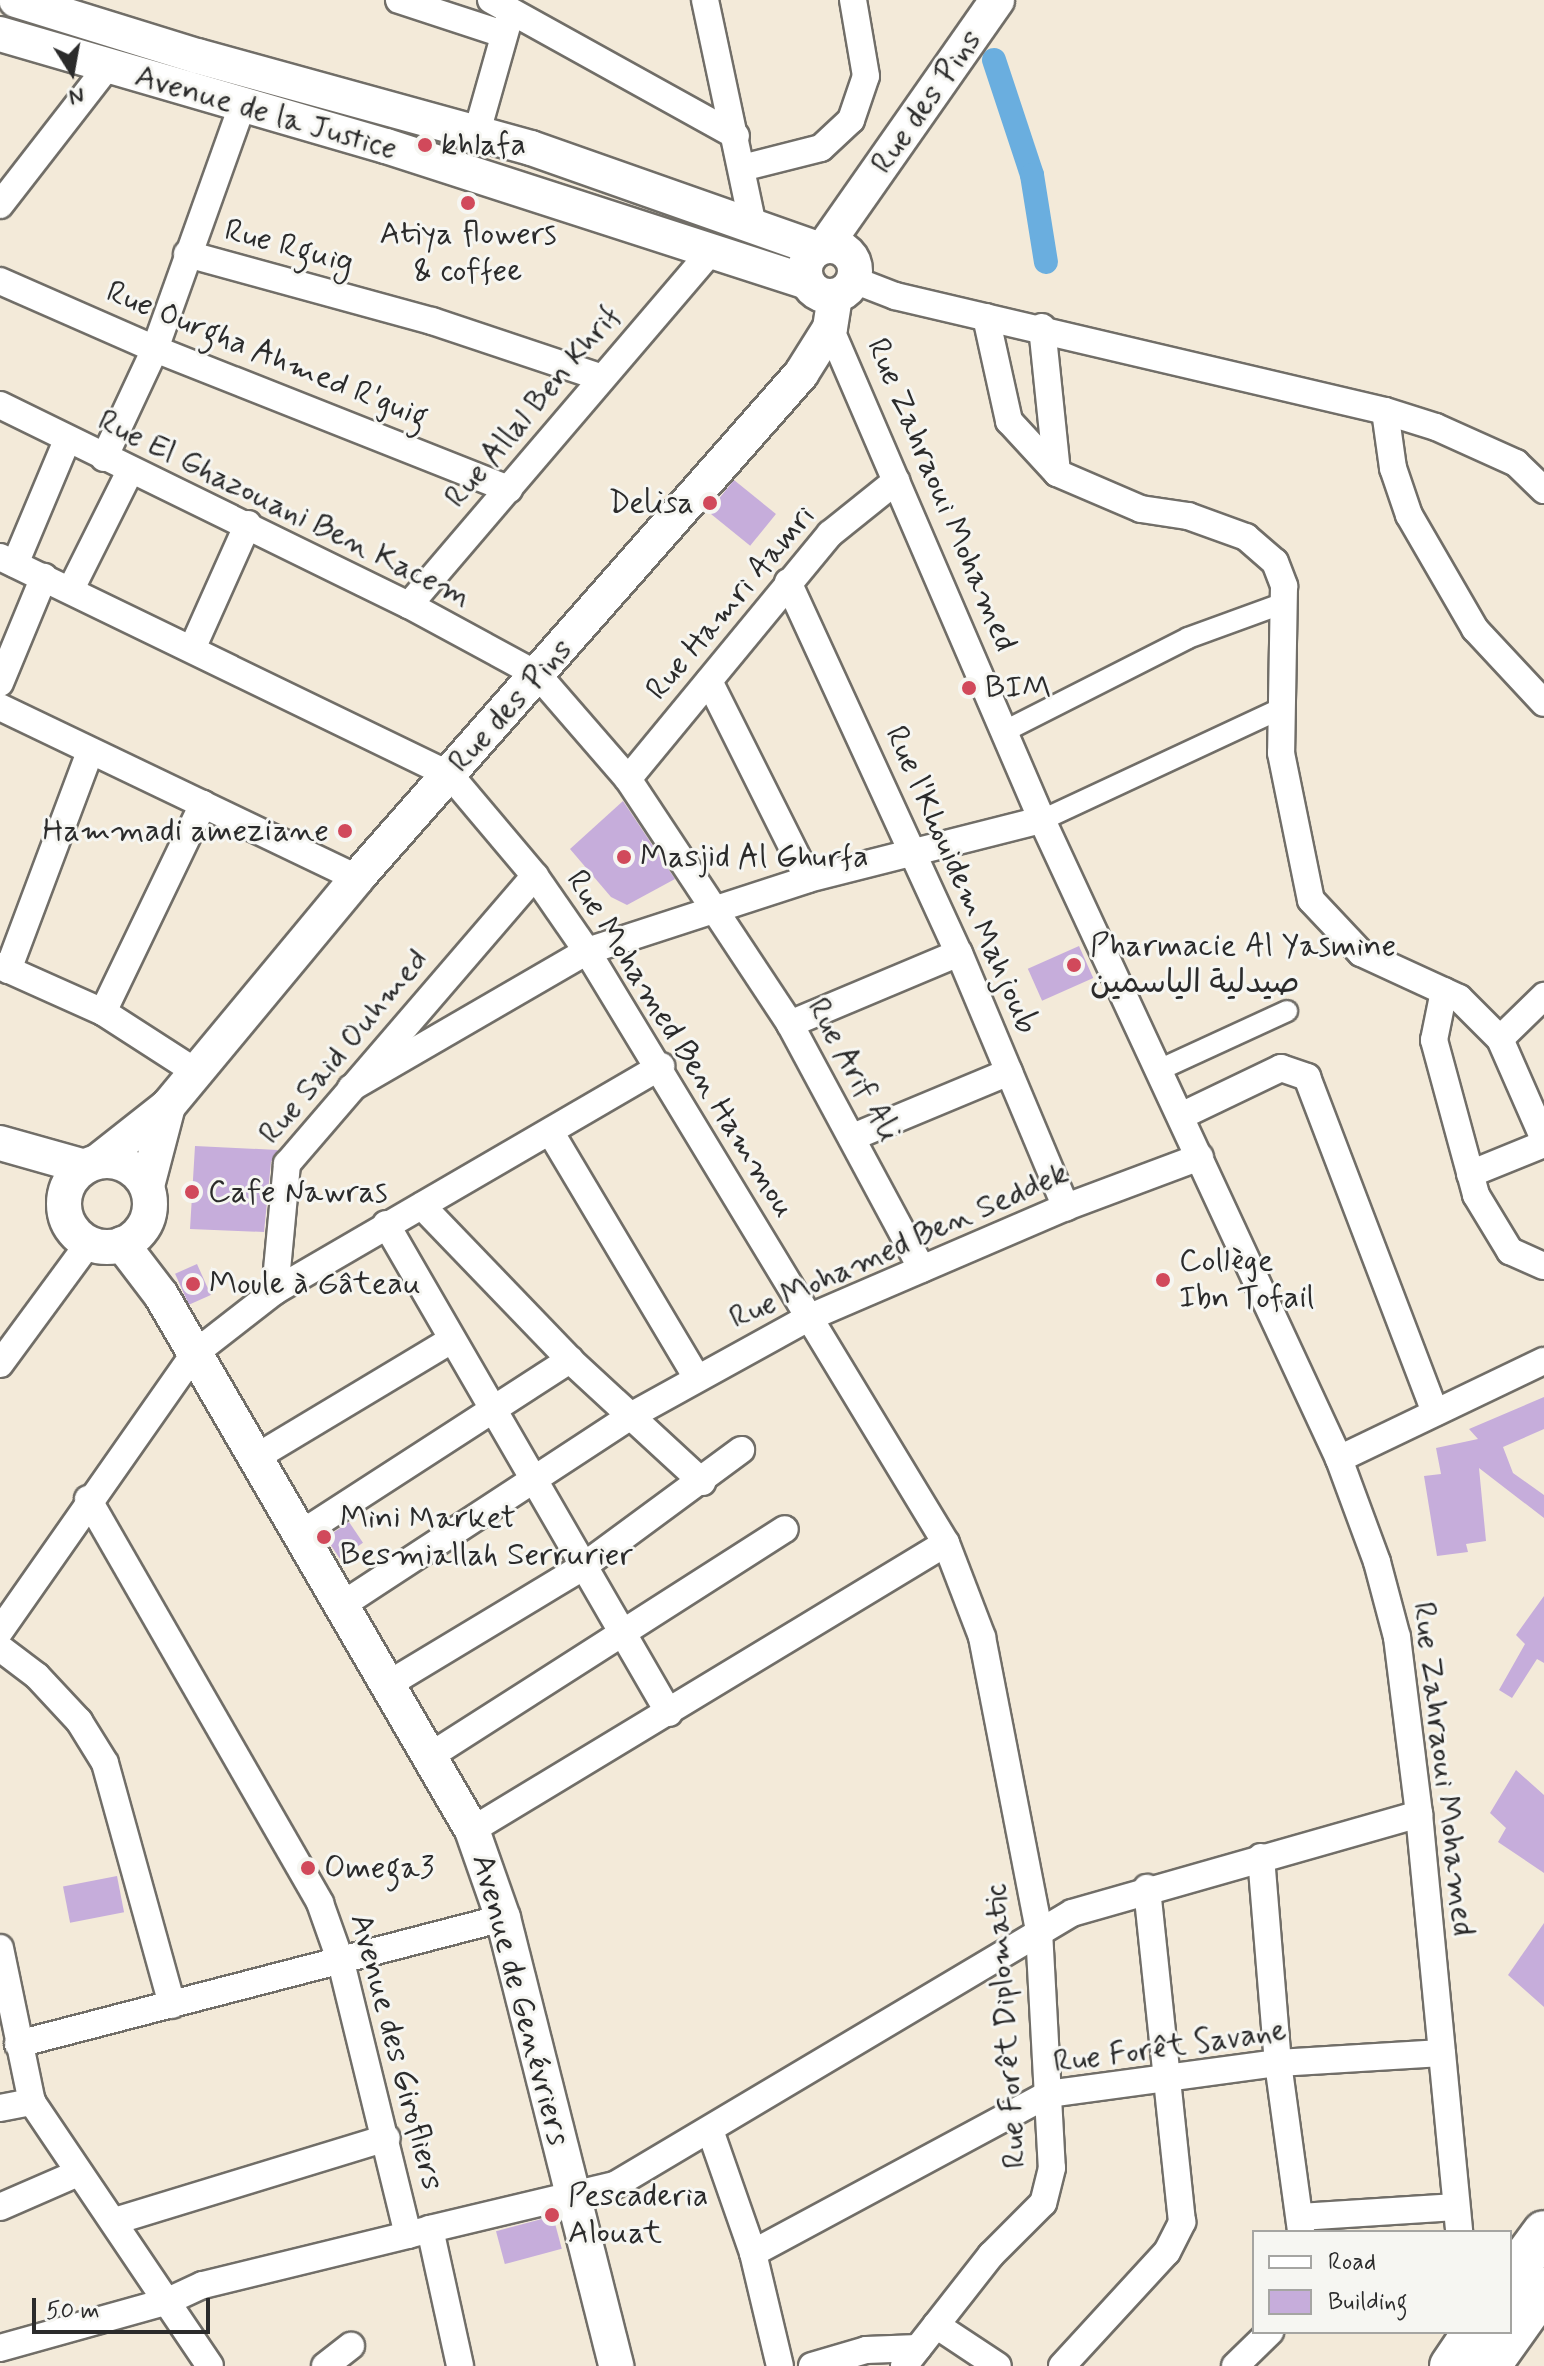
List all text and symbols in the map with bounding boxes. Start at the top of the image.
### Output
street label: Rue des Pins [864,23,990,181]
north arrow [32,32,112,112]
street label: Avenue de la Justice [131,57,401,169]
text: N [67,80,86,111]
place label: khlafa [441,126,526,164]
marker: khlafa [416,136,434,154]
marker: Atiya flowers & coffee [459,194,477,212]
street label: Rue Rguig [222,212,356,282]
place label: Atiya flowers & coffee [380,216,556,291]
street label: Rue Ourgha Ahmed R'guig [101,273,433,437]
street label: Rue Allal Ben Khrif [434,295,632,519]
street label: Rue Zahraoui Mohamed [860,338,1022,652]
street label: Rue El Ghazouani Ben Kacem [93,402,475,616]
place label: Delisa [609,484,694,522]
marker: Delisa [701,494,719,512]
street label: Rue Hamri Aamri [640,500,822,706]
street label: Rue des Pins [441,632,581,780]
place label: BIM [985,669,1052,707]
marker: BIM [960,679,978,697]
street label: Rue l'Khouidem Mahjoub [876,721,1046,1039]
place label: Hammadi ameziane [43,812,329,850]
marker: Hammadi ameziane [336,822,354,840]
place label: Masjid Al Ghurfa [640,838,874,876]
marker: Masjid Al Ghurfa [615,848,633,866]
street label: Rue Mohamed Ben Hammou [558,865,802,1223]
place label: Pharmacie Al Yasmine صيدلية الياسمين [1090,928,1407,1003]
street label: Rue Said Ouhmed [255,946,433,1148]
marker: Pharmacie Al Yasmine صيدلية الياسمين [1065,956,1083,974]
street label: Rue Arif Ali [798,991,908,1149]
street label: Rue Mohamed Ben Seddek [726,1155,1072,1337]
place label: Cafe Nawras [208,1173,387,1211]
marker: Cafe Nawras [183,1183,201,1201]
place label: Collège Ibn Tofail [1179,1243,1311,1318]
place label: Moule à Gâteau [209,1265,421,1303]
marker: Collège Ibn Tofail [1154,1271,1172,1289]
marker: Moule à Gâteau [184,1275,202,1293]
place label: Mini Market Besmiallah Serrurier [340,1500,629,1575]
marker: Mini Market Besmiallah Serrurier [315,1528,333,1546]
street label: Rue Zahraoui Mohamed [1404,1606,1482,1932]
place label: Omega3 [324,1849,434,1887]
street label: Avenue de Genévriers [463,1853,577,2147]
marker: Omega3 [299,1859,317,1877]
street label: Rue Forêt Diplomatic [977,1884,1035,2168]
street label: Avenue des Girofliers [341,1910,451,2194]
street label: Rue Forêt Savane [1044,2011,1296,2083]
place label: Pescaderia Alouat [568,2178,708,2253]
marker: Pescaderia Alouat [543,2206,561,2224]
legend [1252,2230,1512,2334]
text: Road [1328,2247,1376,2278]
scale bar [36,2282,214,2332]
text: Building [1328,2287,1408,2318]
text: 50 m [46,2296,100,2327]

